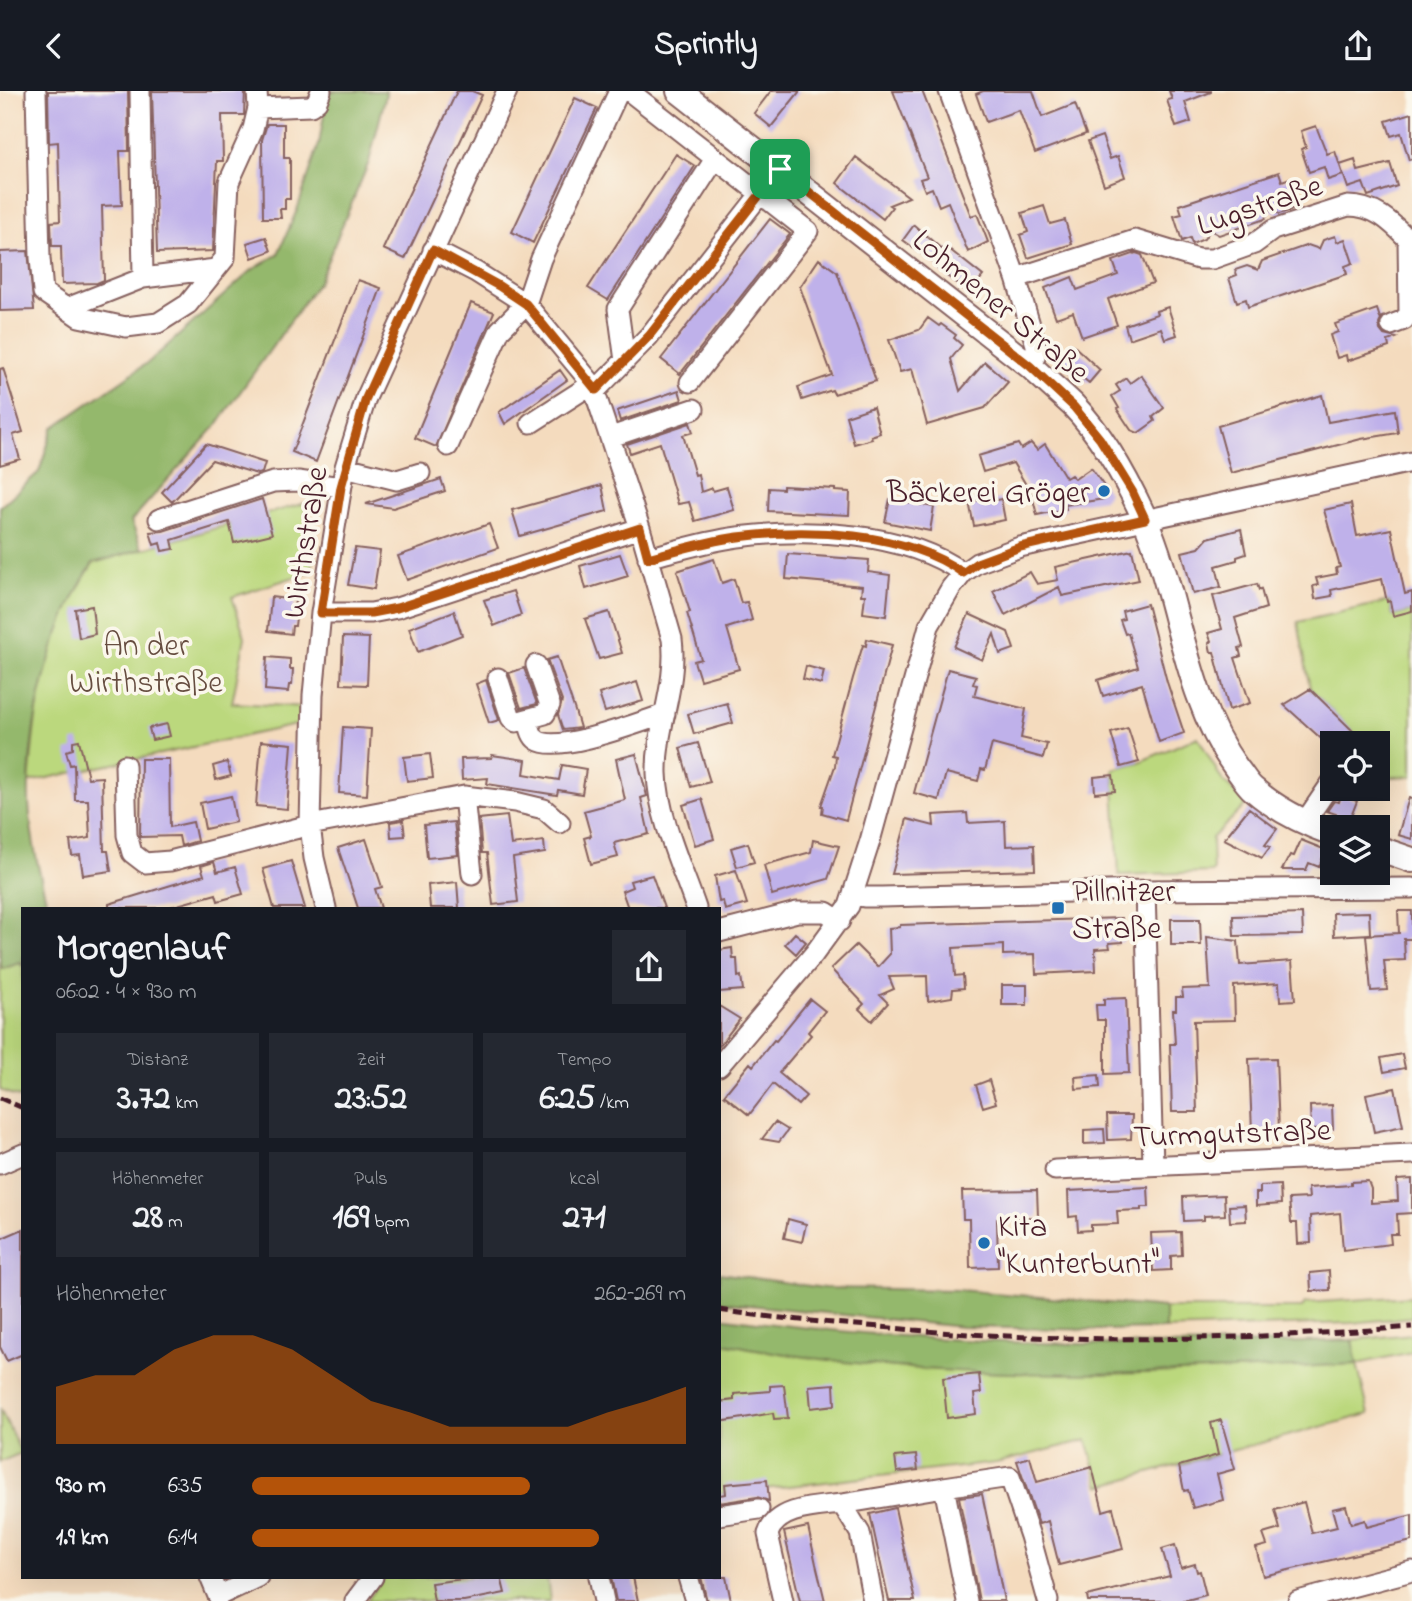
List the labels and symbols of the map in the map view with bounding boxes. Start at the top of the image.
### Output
pin [750,139,810,199]
street label: Lugstraße [1191,164,1330,251]
street label: Lohmener Straße [901,219,1099,397]
street label: Wirthstraße [272,462,343,622]
place label: Bäckerei Gröger [885,471,1090,518]
marker: Bäckerei Gröger [1096,483,1112,499]
park label: An der Wirthstraße [69,624,223,708]
place label: Pillnitzer Straße [1072,870,1175,954]
marker: Pillnitzer Straße [1050,900,1066,916]
street label: Turmgutstraße [1132,1109,1333,1162]
place label: Kita "Kunterbunt" [998,1205,1159,1289]
marker: Kita "Kunterbunt" [976,1235,992,1251]

